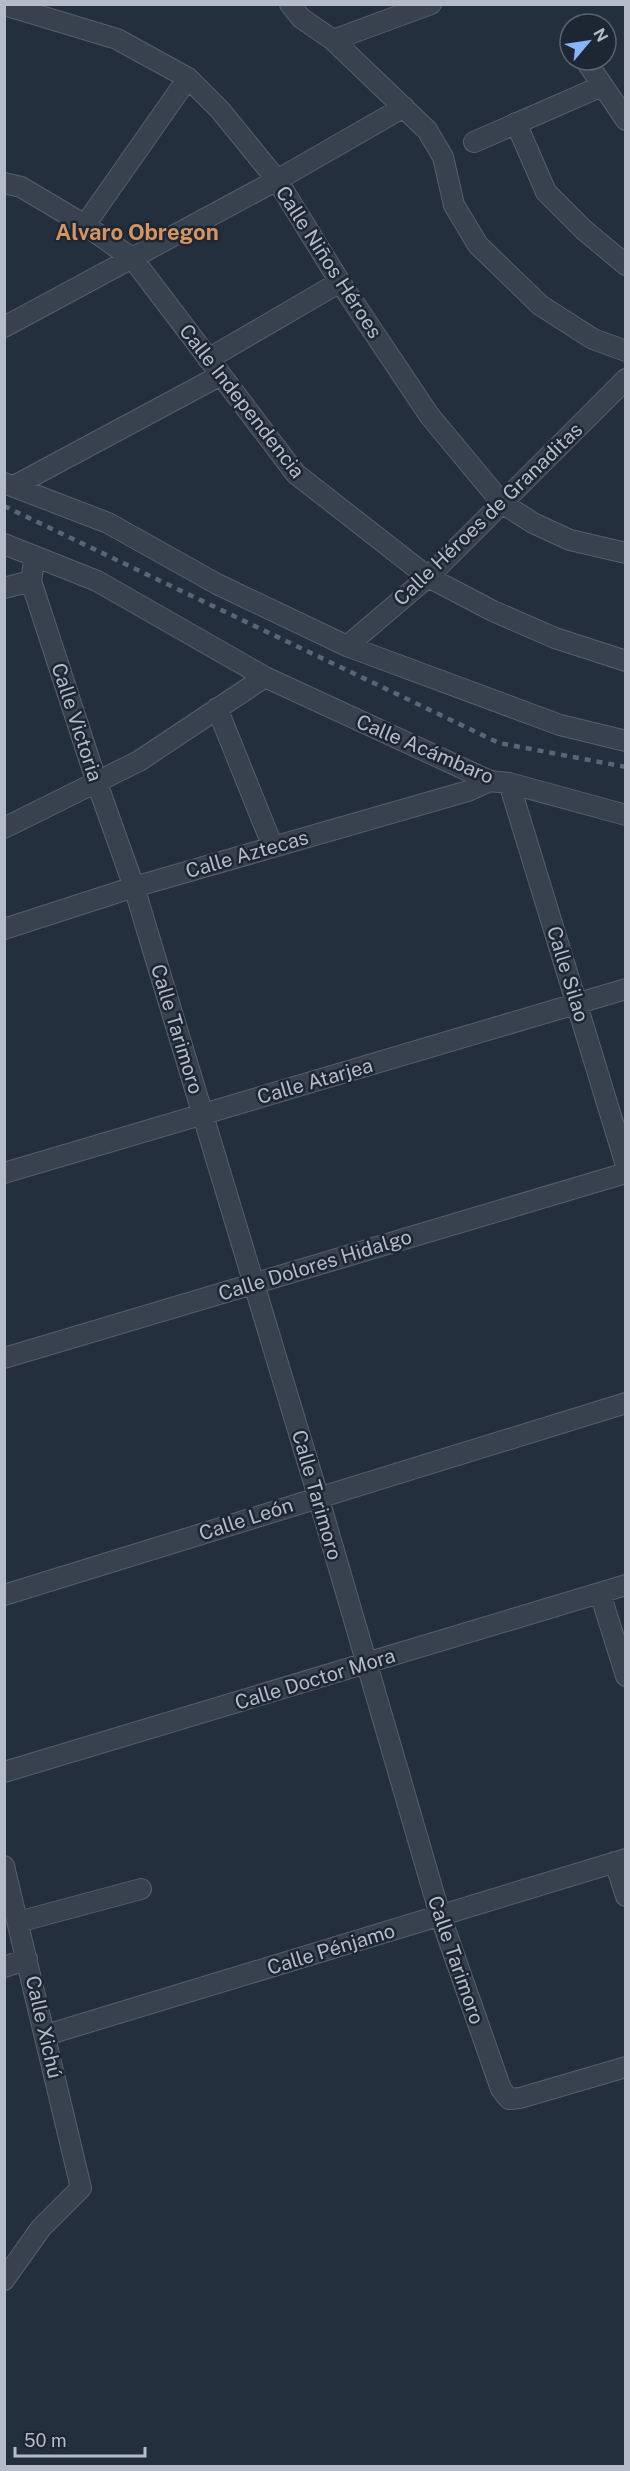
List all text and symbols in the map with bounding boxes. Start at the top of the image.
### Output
north arrow [558,12,618,72]
text: N [589,25,612,45]
street label: Calle Niños Héroes [271,181,387,343]
district label: Alvaro Obregon [55,219,219,245]
street label: Calle Independencia [174,319,310,483]
street label: Calle Héroes de Granaditas [389,417,587,611]
street label: Calle Victoria [47,660,107,784]
street label: Calle Acámbaro [353,709,497,789]
street label: Calle Aztecas [183,825,311,883]
street label: Calle Silao [542,923,594,1025]
street label: Calle Tarimoro [146,961,208,1097]
street label: Calle Atarjea [254,1053,376,1109]
street label: Calle Dolores Hidalgo [215,1224,415,1306]
street label: Calle Tarimoro [287,1427,347,1563]
street label: Calle León [196,1493,296,1545]
street label: Calle Doctor Mora [232,1643,398,1715]
street label: Calle Tarimoro [423,1893,489,2027]
street label: Calle Pénjamo [264,1918,398,1980]
street label: Calle Xichú [21,1973,67,2081]
scale bar [15,2420,146,2458]
text: 50 m [24,2430,67,2451]

